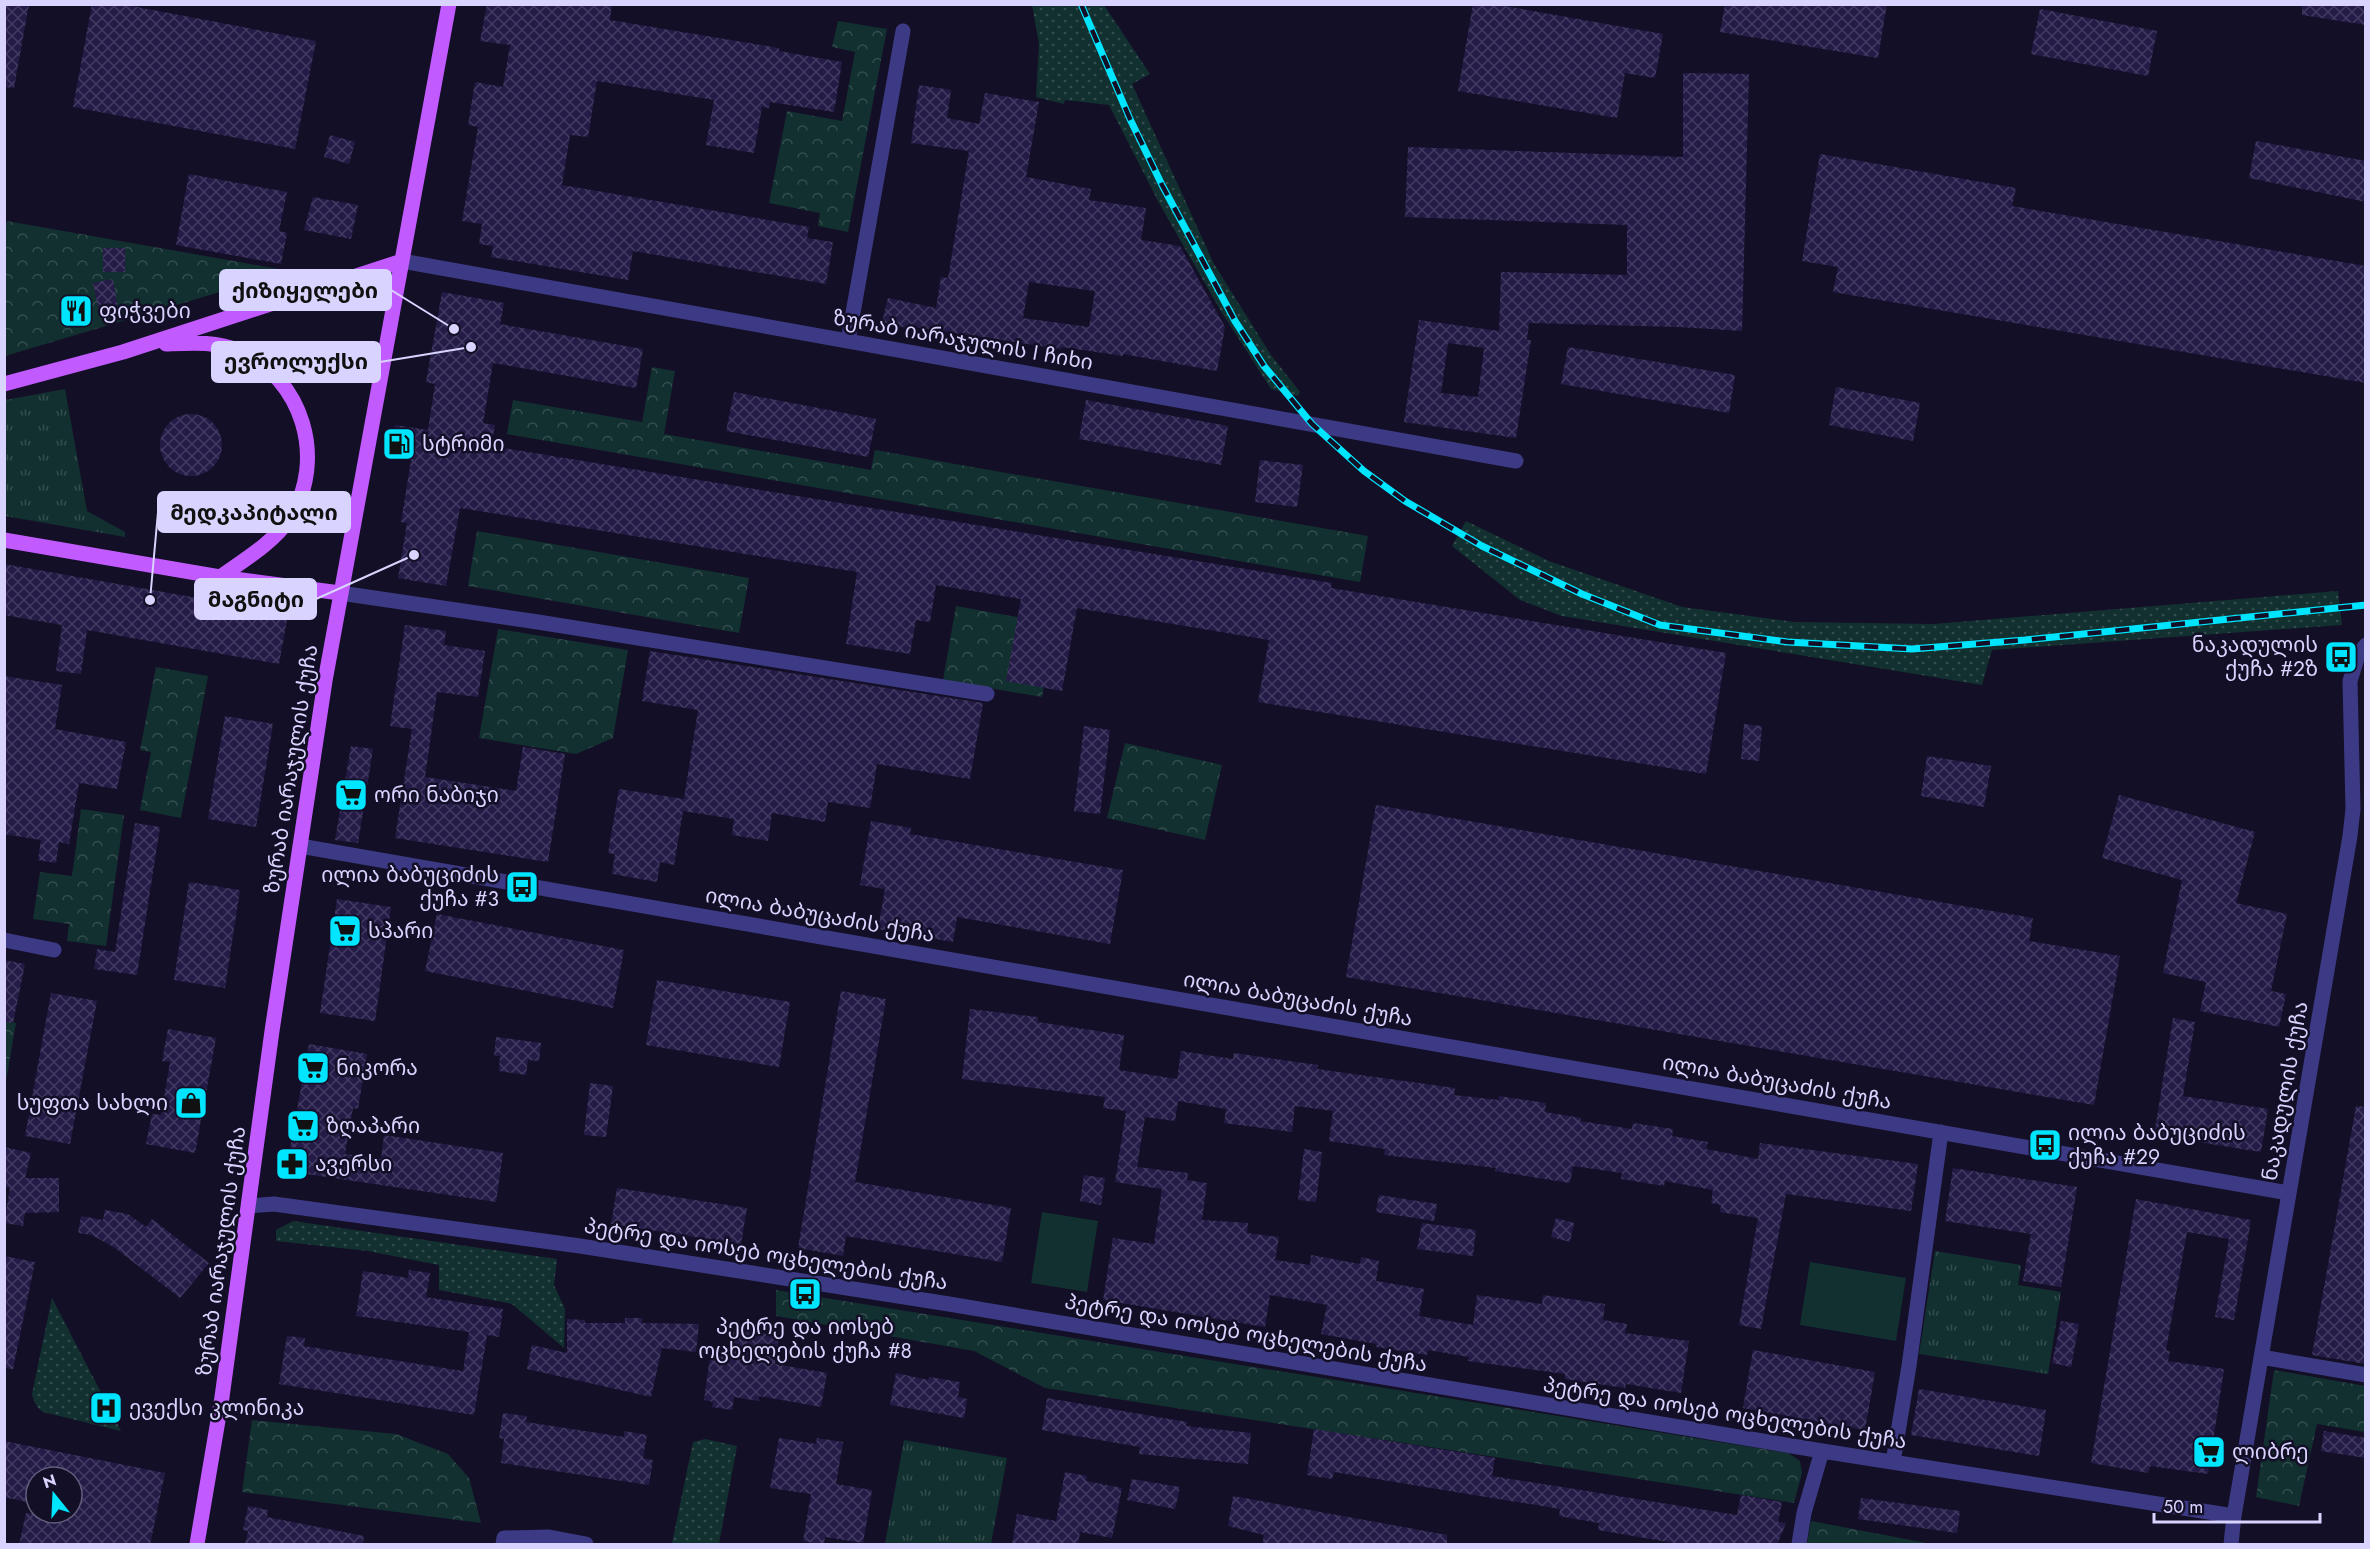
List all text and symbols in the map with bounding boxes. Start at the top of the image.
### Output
callout: ქიზიყელები [220,270,391,310]
text: ქიზიყელები [232,274,378,306]
restaurant icon: ფიჭვები [58,293,94,329]
place label: ფიჭვები [99,296,191,326]
street label: ზურაბ იარაჯულის I ჩიხი [831,302,1095,378]
callout: ევროლუქსი [212,342,380,382]
text: ევროლუქსი [224,345,368,377]
fuel station icon: სტრიმი [381,426,417,462]
place label: სტრიმი [422,429,505,459]
callout: მედკაპიტალი [158,492,350,532]
text: მედკაპიტალი [170,496,338,528]
callout: მაგნიტი [195,579,316,619]
text: მაგნიტი [208,583,304,615]
place label: ნაკადულის ქუჩა #2ზ [2192,630,2318,684]
bus stop icon: ნაკადულის ქუჩა #2ზ [2323,639,2359,675]
street label: ზურაბ იარაჯულის ქუჩა [256,642,326,896]
supermarket icon: ორი ნაბიჯი [333,777,369,813]
place label: ორი ნაბიჯი [374,780,499,810]
place label: ილია ბაბუციძის ქუჩა #3 [321,860,499,914]
bus stop icon: ილია ბაბუციძის ქუჩა #3 [504,869,540,905]
street label: ილია ბაბუცაძის ქუჩა [703,880,937,950]
supermarket icon: სპარი [327,913,363,949]
place label: სპარი [368,916,433,946]
street label: ილია ბაბუცაძის ქუჩა [1181,964,1415,1034]
street label: ნაკადულის ქუჩა [2254,999,2316,1183]
street label: ილია ბაბუცაძის ქუჩა [1660,1047,1894,1117]
supermarket icon: ნიკორა [295,1050,331,1086]
place label: ნიკორა [336,1053,418,1083]
shop icon: სუფთა სახლი [173,1085,209,1121]
place label: სუფთა სახლი [17,1088,168,1118]
supermarket icon: ზღაპარი [285,1108,321,1144]
place label: ზღაპარი [326,1111,420,1141]
place label: ილია ბაბუციძის ქუჩა #29 [2068,1118,2246,1172]
street label: ზურაბ იარაჯულის ქუჩა [189,1124,253,1378]
bus stop icon: ილია ბაბუციძის ქუჩა #29 [2027,1127,2063,1163]
pharmacy icon: ავერსი [274,1146,310,1182]
place label: ავერსი [315,1149,392,1179]
street label: პეტრე და იოსებ ოცხელების ქუჩა [582,1210,950,1298]
bus stop icon: პეტრე და იოსებ ოცხელების ქუჩა #8 [787,1276,823,1312]
street label: პეტრე და იოსებ ოცხელების ქუჩა [1062,1286,1430,1380]
place label: პეტრე და იოსებ ოცხელების ქუჩა #8 [698,1312,912,1366]
street label: პეტრე და იოსებ ოცხელების ქუჩა [1541,1369,1909,1457]
hospital icon: ევექსი კლინიკა [88,1390,124,1426]
place label: ევექსი კლინიკა [129,1393,304,1423]
supermarket icon: ლიბრე [2191,1434,2227,1470]
place label: ლიბრე [2232,1437,2309,1467]
north arrow [24,1465,84,1525]
text: N [40,1468,59,1494]
scale bar [2154,1486,2320,1524]
text: 50 m [2163,1494,2203,1520]

